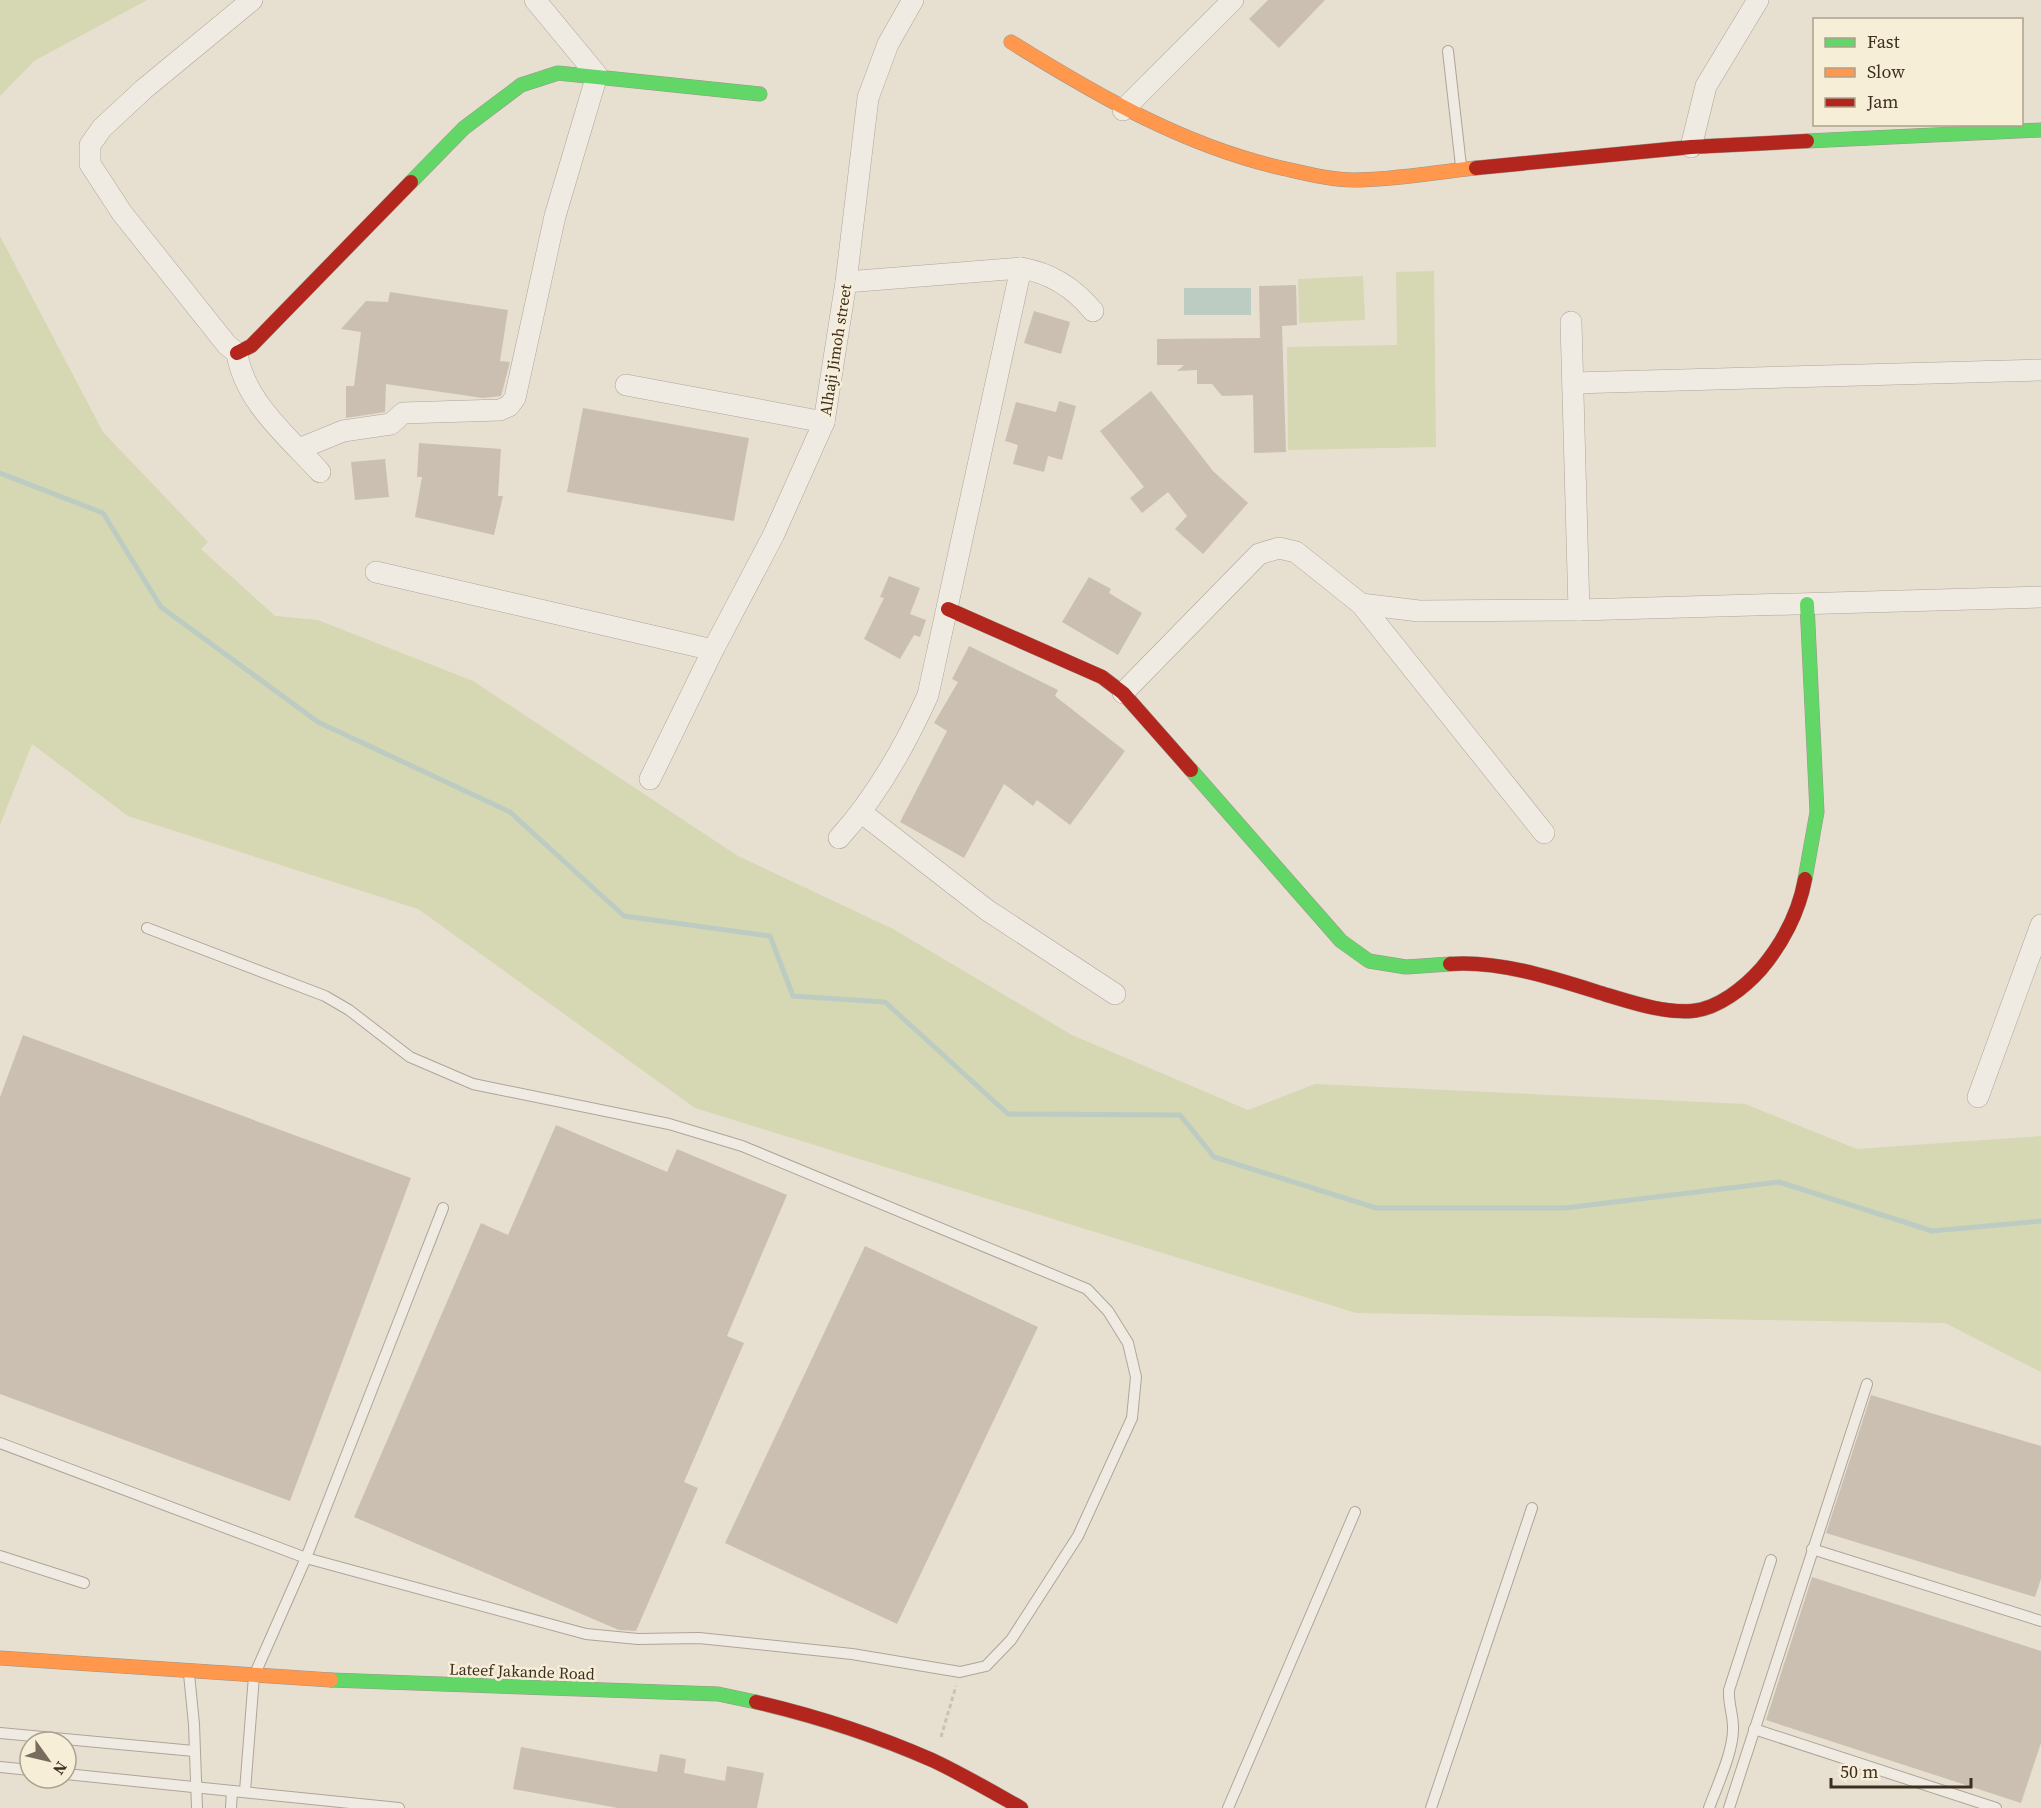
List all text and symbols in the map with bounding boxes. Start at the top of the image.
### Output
legend [1813,18,2023,126]
text: Fast [1867,29,1900,54]
text: Slow [1867,59,1905,84]
text: Jam [1866,89,1899,114]
street label: Alhaji Jimoh street [814,282,856,418]
street label: Lateef Jakande Road [449,1657,595,1685]
north arrow [18,1730,78,1790]
scale bar [1831,1751,1970,1789]
text: N [48,1757,73,1780]
text: 50 m [1840,1759,1878,1784]

